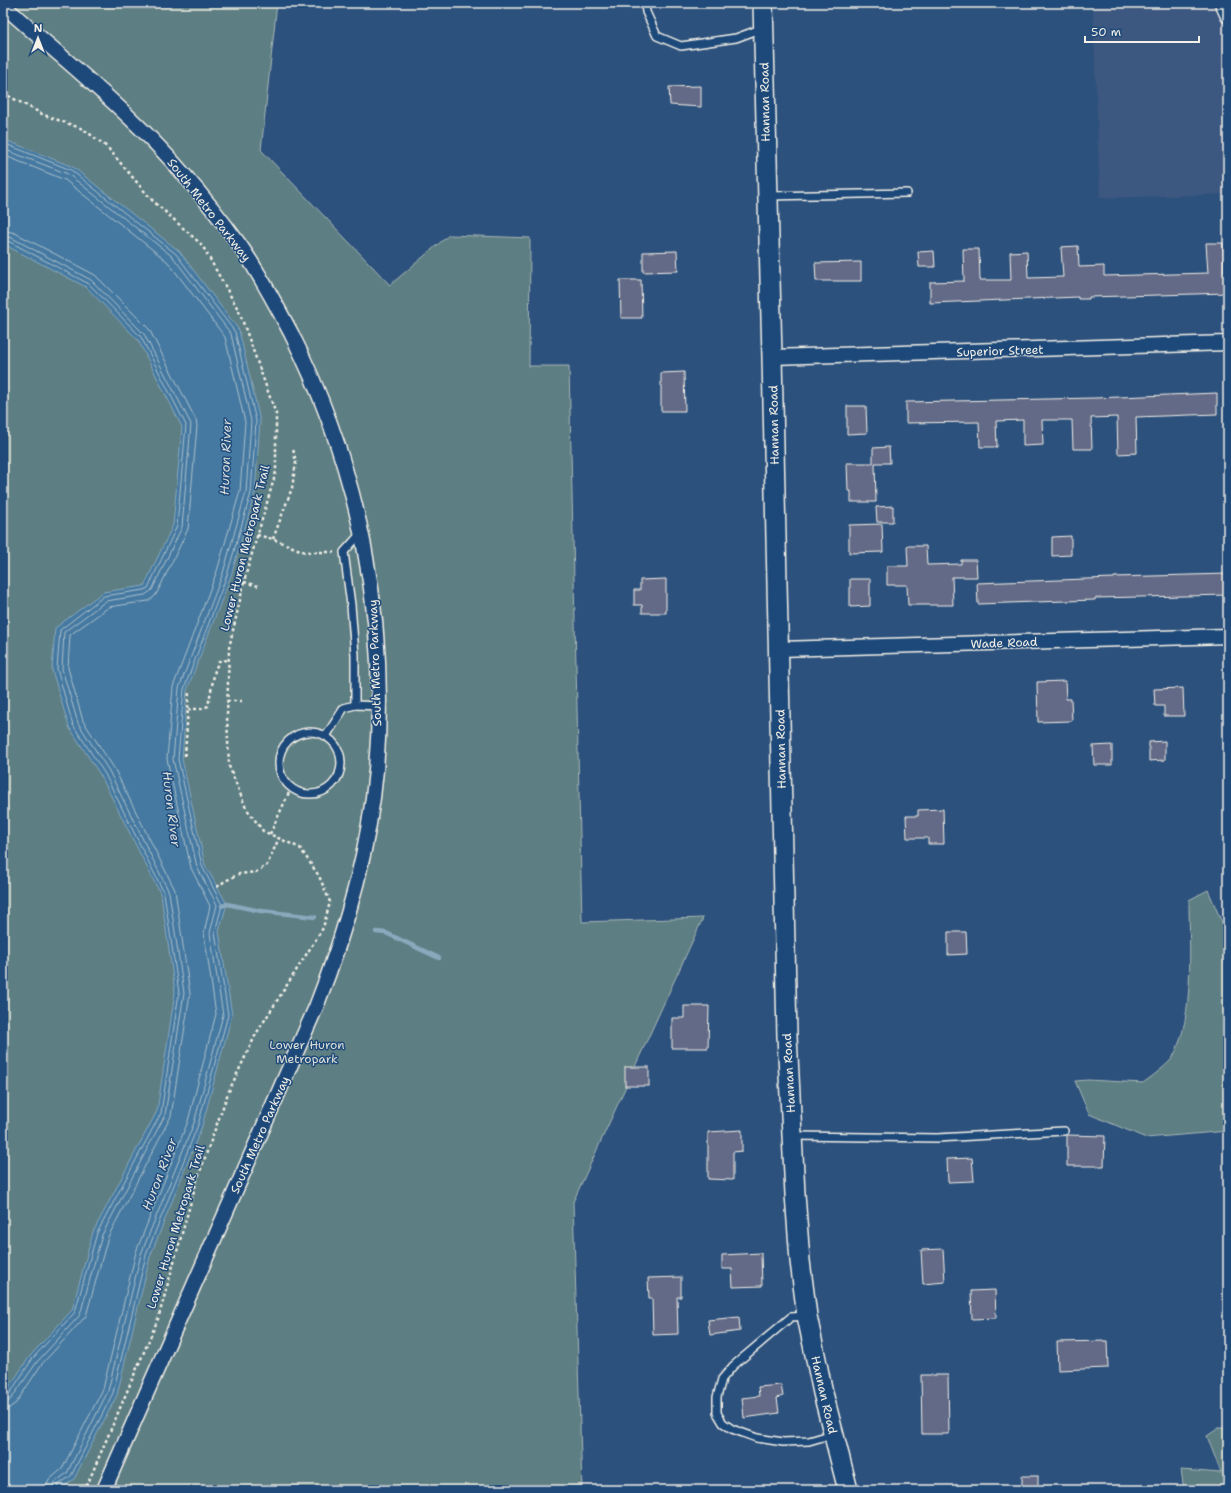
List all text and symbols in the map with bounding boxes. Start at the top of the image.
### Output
north arrow [18,18,58,58]
scale bar [1085,18,1199,44]
text: N [34,21,43,36]
text: 50 m [1091,24,1121,40]
street label: Hannan Road [756,62,774,142]
street label: South Metro Parkway [164,155,254,265]
street label: Superior Street [956,341,1044,361]
street label: Hannan Road [765,385,783,465]
water label: Huron River [216,418,235,495]
street label: Lower Huron Metropark Trail [217,463,274,633]
street label: South Metro Parkway [365,599,385,727]
street label: Wade Road [970,634,1038,652]
street label: Hannan Road [772,709,790,789]
water label: Huron River [158,770,185,849]
street label: Hannan Road [779,1032,799,1113]
park label: Lower Huron Metropark [269,1037,345,1067]
street label: South Metro Parkway [227,1074,293,1196]
water label: Huron River [138,1135,181,1213]
street label: Lower Huron Metropark Trail [143,1143,209,1311]
street label: Hannan Road [807,1354,841,1436]

